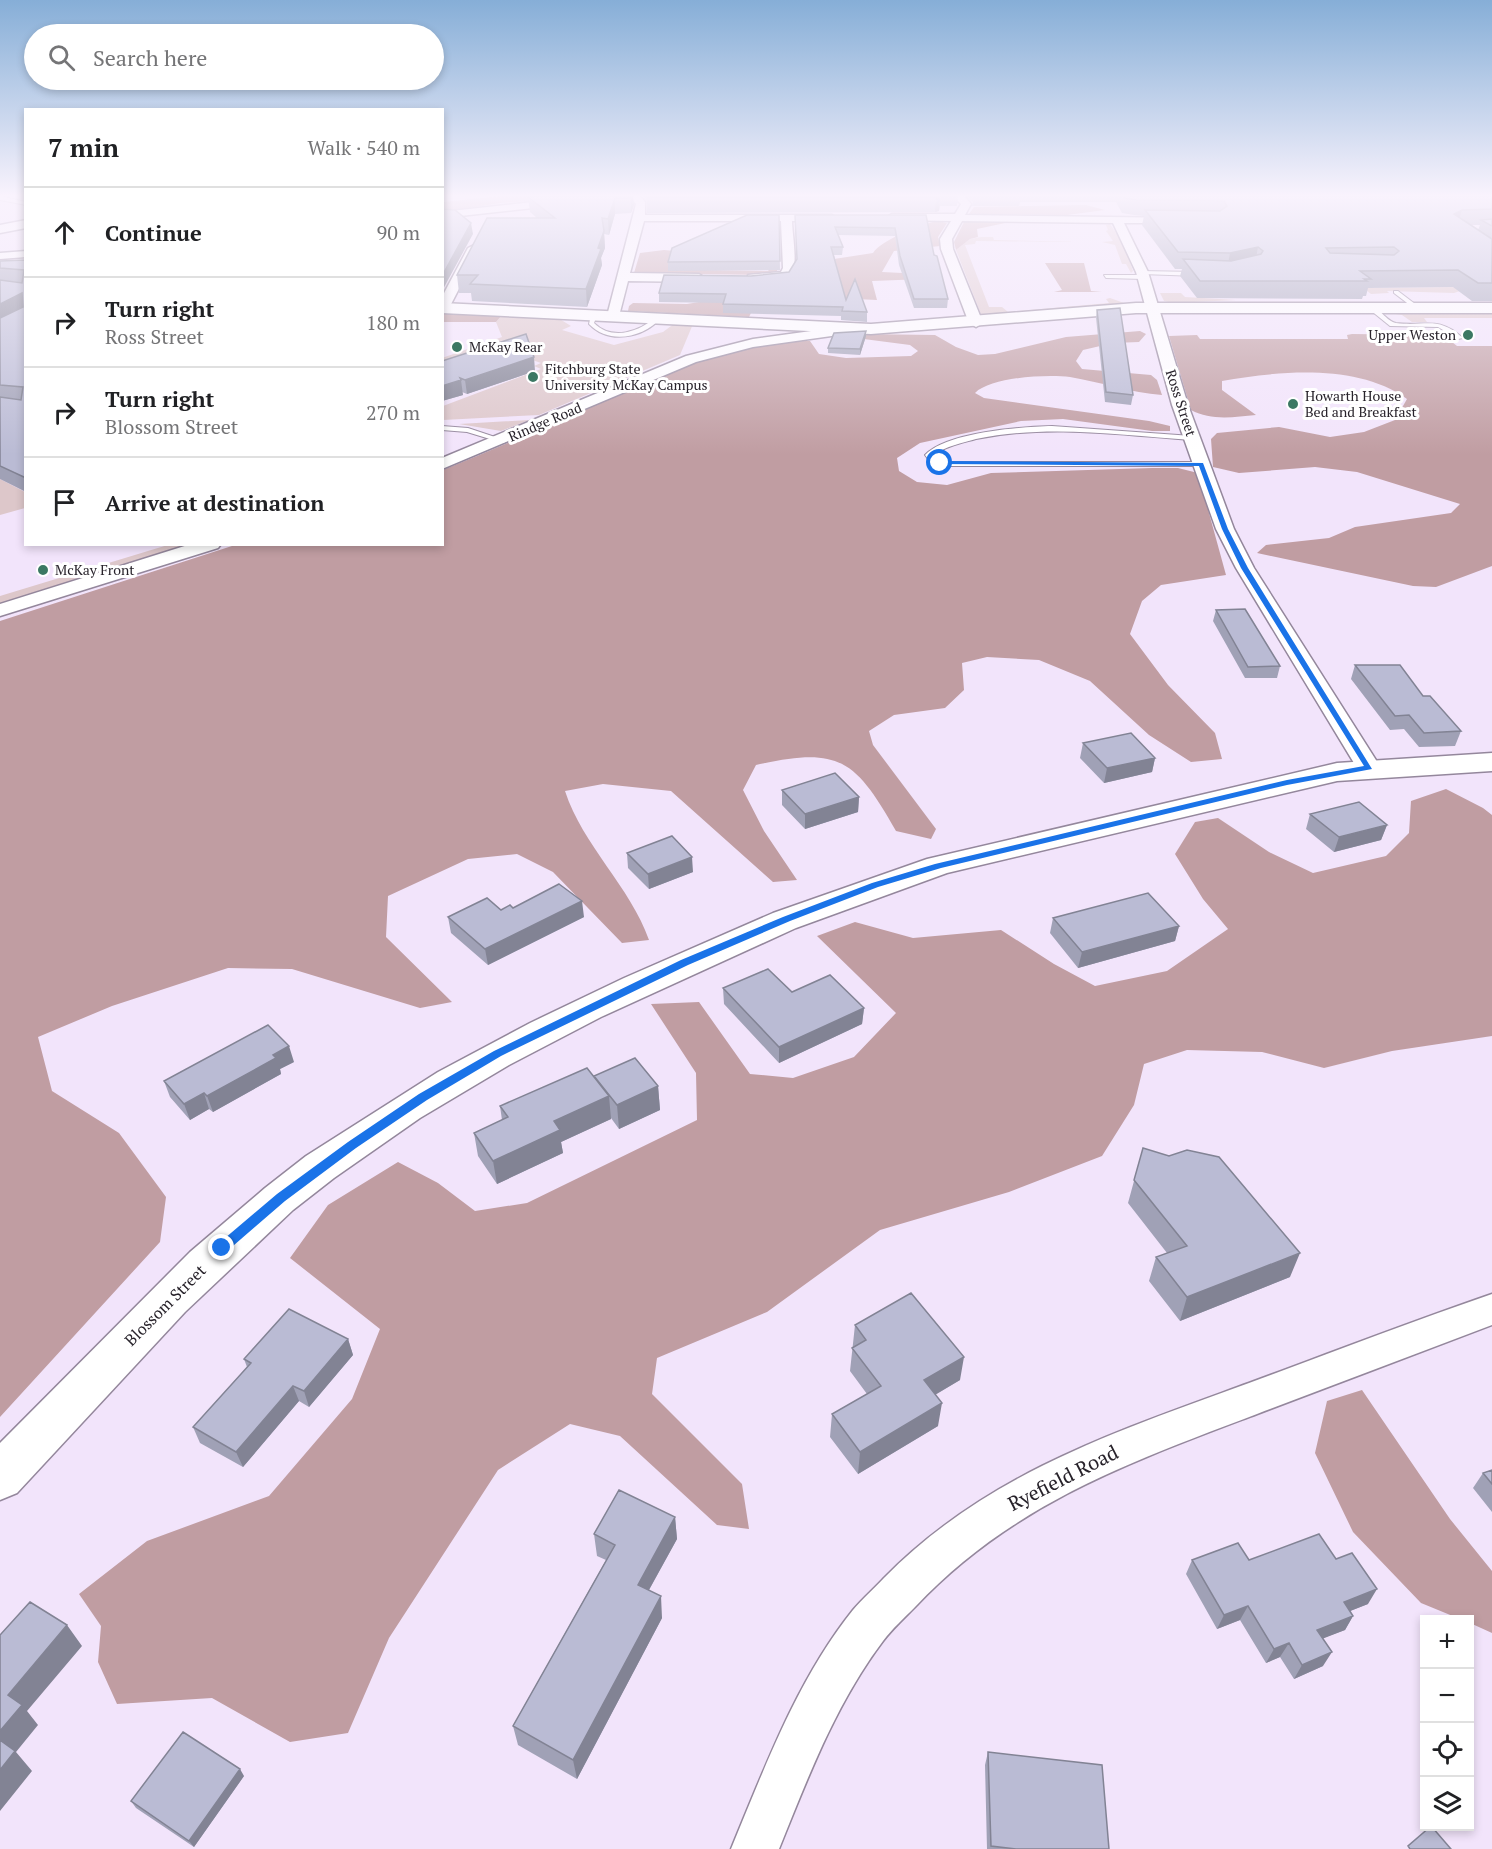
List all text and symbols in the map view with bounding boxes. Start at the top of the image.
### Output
search box [24,24,444,90]
icon: search [45,41,78,74]
text: Search here [93,43,207,72]
text: 7 min [48,130,119,164]
text: Walk · 540 m [308,134,420,161]
icon: ahead [48,216,81,249]
text: Continue [105,218,202,247]
text: 90 m [377,219,420,246]
text: Turn right [105,294,214,323]
icon: right [48,306,81,339]
text: 180 m [366,309,420,336]
text: Ross Street [105,323,204,350]
place label: Upper Weston [1368,325,1457,344]
marker: Upper Weston [1461,328,1475,342]
place label: McKay Rear [469,337,543,356]
marker: McKay Rear [450,340,464,354]
place label: Fitchburg State University McKay Campus [545,359,708,394]
street label: Ross Street [1162,367,1201,439]
marker: Fitchburg State University McKay Campus [526,370,540,384]
text: Turn right [105,384,214,413]
place label: Howarth House Bed and Breakfast [1305,386,1418,421]
icon: right [48,396,81,429]
street label: Rindge Road [505,397,585,446]
marker: Howarth House Bed and Breakfast [1286,397,1300,411]
text: 270 m [366,399,420,426]
text: Blossom Street [105,413,238,440]
route start [926,449,952,475]
icon: arrive [48,486,81,519]
text: Arrive at destination [105,488,324,517]
place label: McKay Front [55,560,135,579]
marker: McKay Front [36,563,50,577]
route end [208,1234,234,1260]
street label: Blossom Street [120,1259,211,1350]
street label: Ryefield Road [1003,1438,1123,1517]
map controls [1420,1615,1474,1831]
button: + [1420,1615,1474,1669]
button: − [1420,1669,1474,1723]
button: locate [1420,1723,1474,1777]
button: layers [1420,1777,1474,1831]

